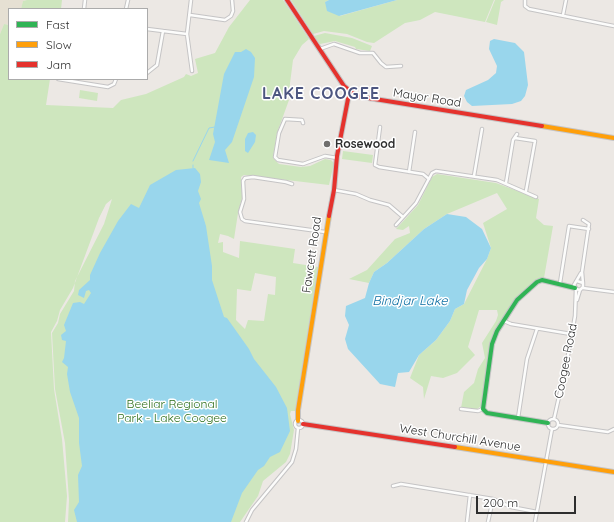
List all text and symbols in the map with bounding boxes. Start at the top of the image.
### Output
legend [8,8,148,80]
text: Fast [46,17,70,32]
text: Slow [46,37,72,52]
text: Jam [46,57,71,72]
district label: LAKE COOGEE [262,84,380,104]
street label: Mayor Road [392,86,462,110]
place label: Rosewood [335,137,395,151]
marker: Rosewood [322,139,332,149]
street label: Fawcett Road [300,216,324,294]
water label: Bindjar Lake [372,293,448,309]
street label: Coogee Road [552,322,580,400]
park label: Beeliar Regional Park - Lake Coogee [117,397,227,425]
street label: West Churchill Avenue [398,421,522,455]
scale bar [478,488,578,514]
text: 200 m [483,495,518,510]

